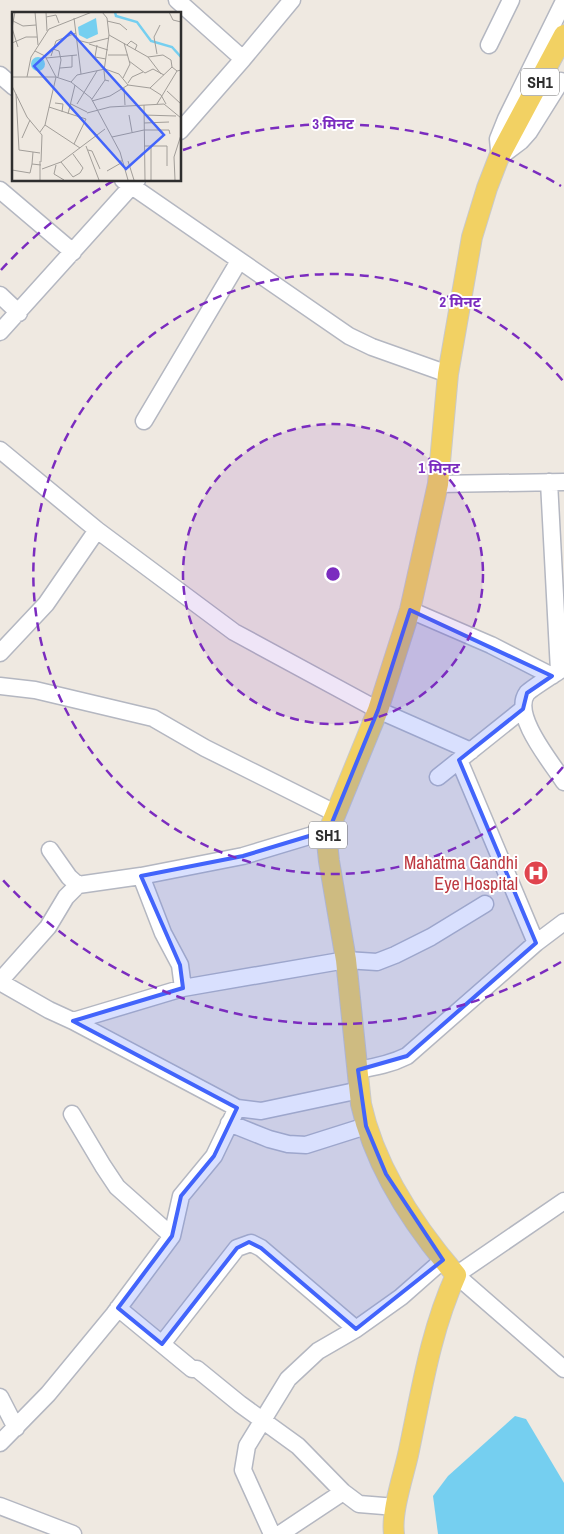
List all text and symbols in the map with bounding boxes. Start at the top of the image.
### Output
inset map [12,12,181,181]
road number: SH1 [521,68,559,95]
text: 3 मिनट [312,113,355,134]
text: 2 मिनट [439,291,482,312]
text: 1 मिनट [418,457,461,478]
centre of rings [324,565,342,583]
road number: SH1 [309,822,347,848]
place label: Mahatma Gandhi Eye Hospital [404,850,518,896]
hospital icon: Mahatma Gandhi Eye Hospital [523,860,549,886]

